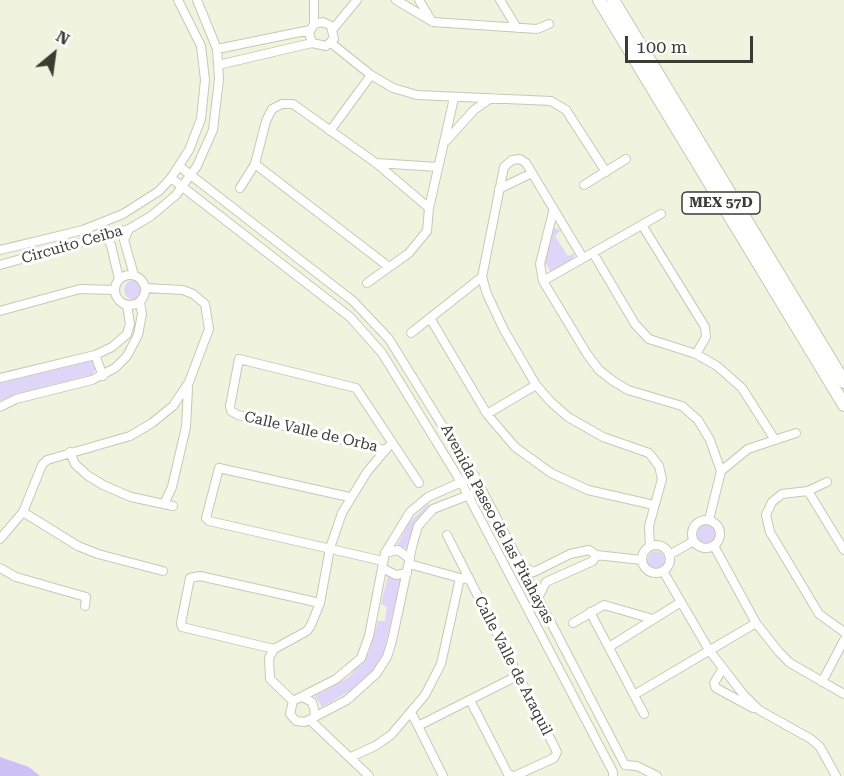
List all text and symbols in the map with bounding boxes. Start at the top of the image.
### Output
north arrow [24,24,84,84]
scale bar [628,24,756,62]
text: N [53,27,73,49]
text: 100 m [636,36,687,57]
road number: MEX 57D [682,192,760,214]
street label: Circuito Ceiba [19,222,125,268]
street label: Calle Valle de Orba [242,408,380,456]
street label: Avenida Paseo de las Pitahayas [437,421,557,627]
street label: Calle Valle de Araquil [470,593,556,739]

